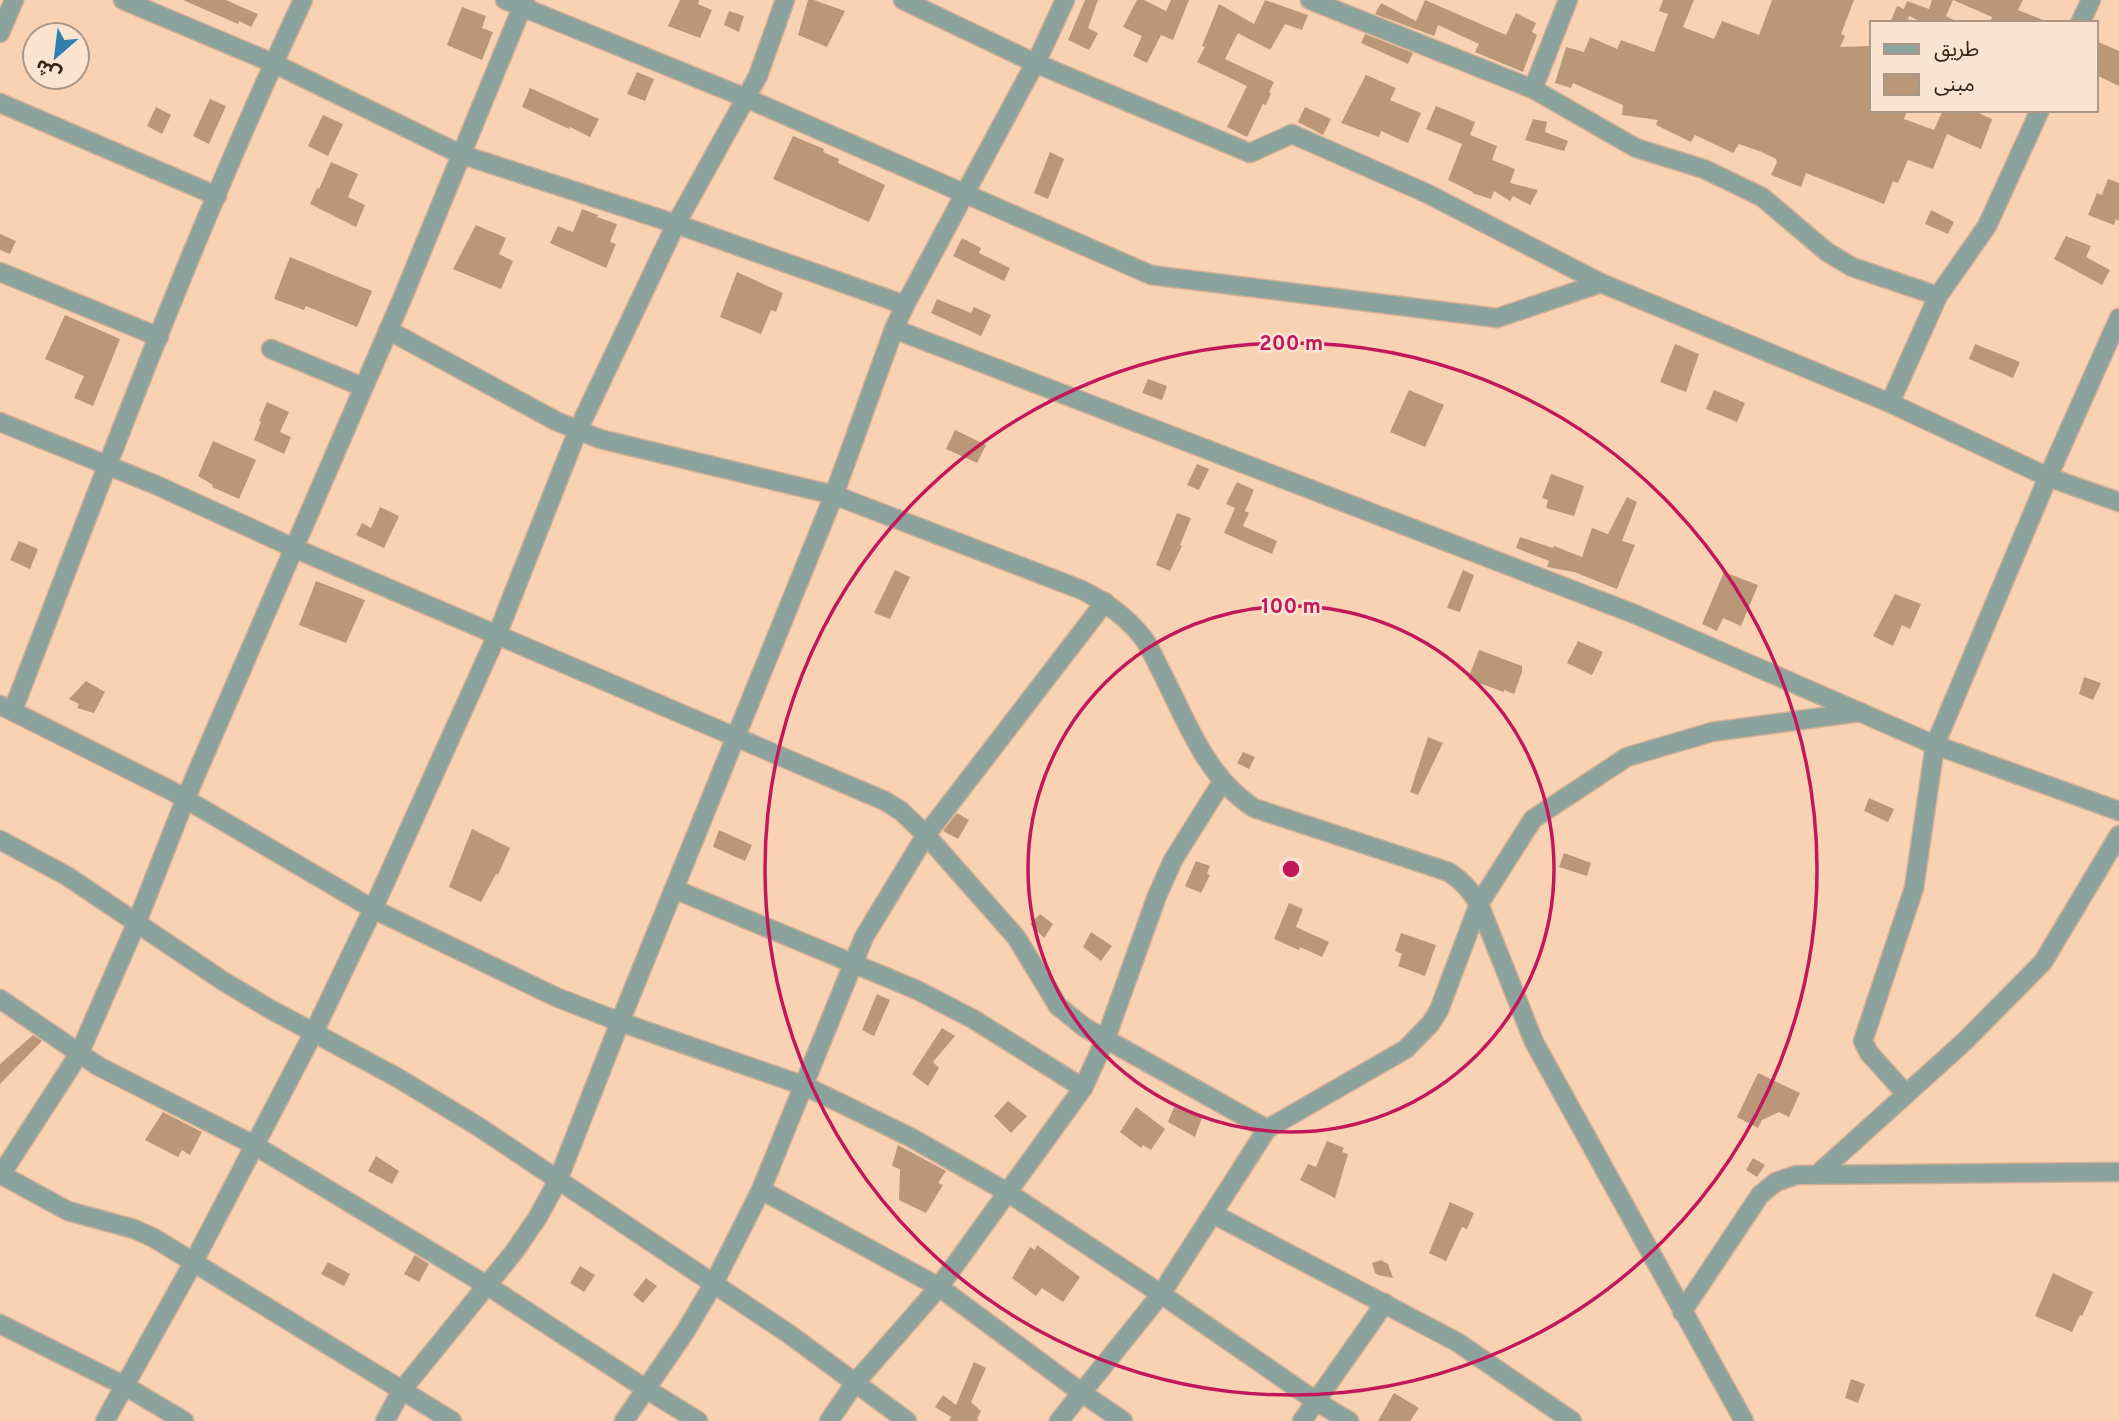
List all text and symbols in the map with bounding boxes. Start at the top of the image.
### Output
north arrow [21,21,91,91]
legend [1870,21,2098,112]
text: طريق [1934,37,1979,64]
text: ش [32,53,66,86]
text: مبنى [1934,72,1975,99]
text: 200 m [1259,331,1323,358]
text: 100 m [1261,594,1321,621]
centre of rings [1279,857,1303,881]

